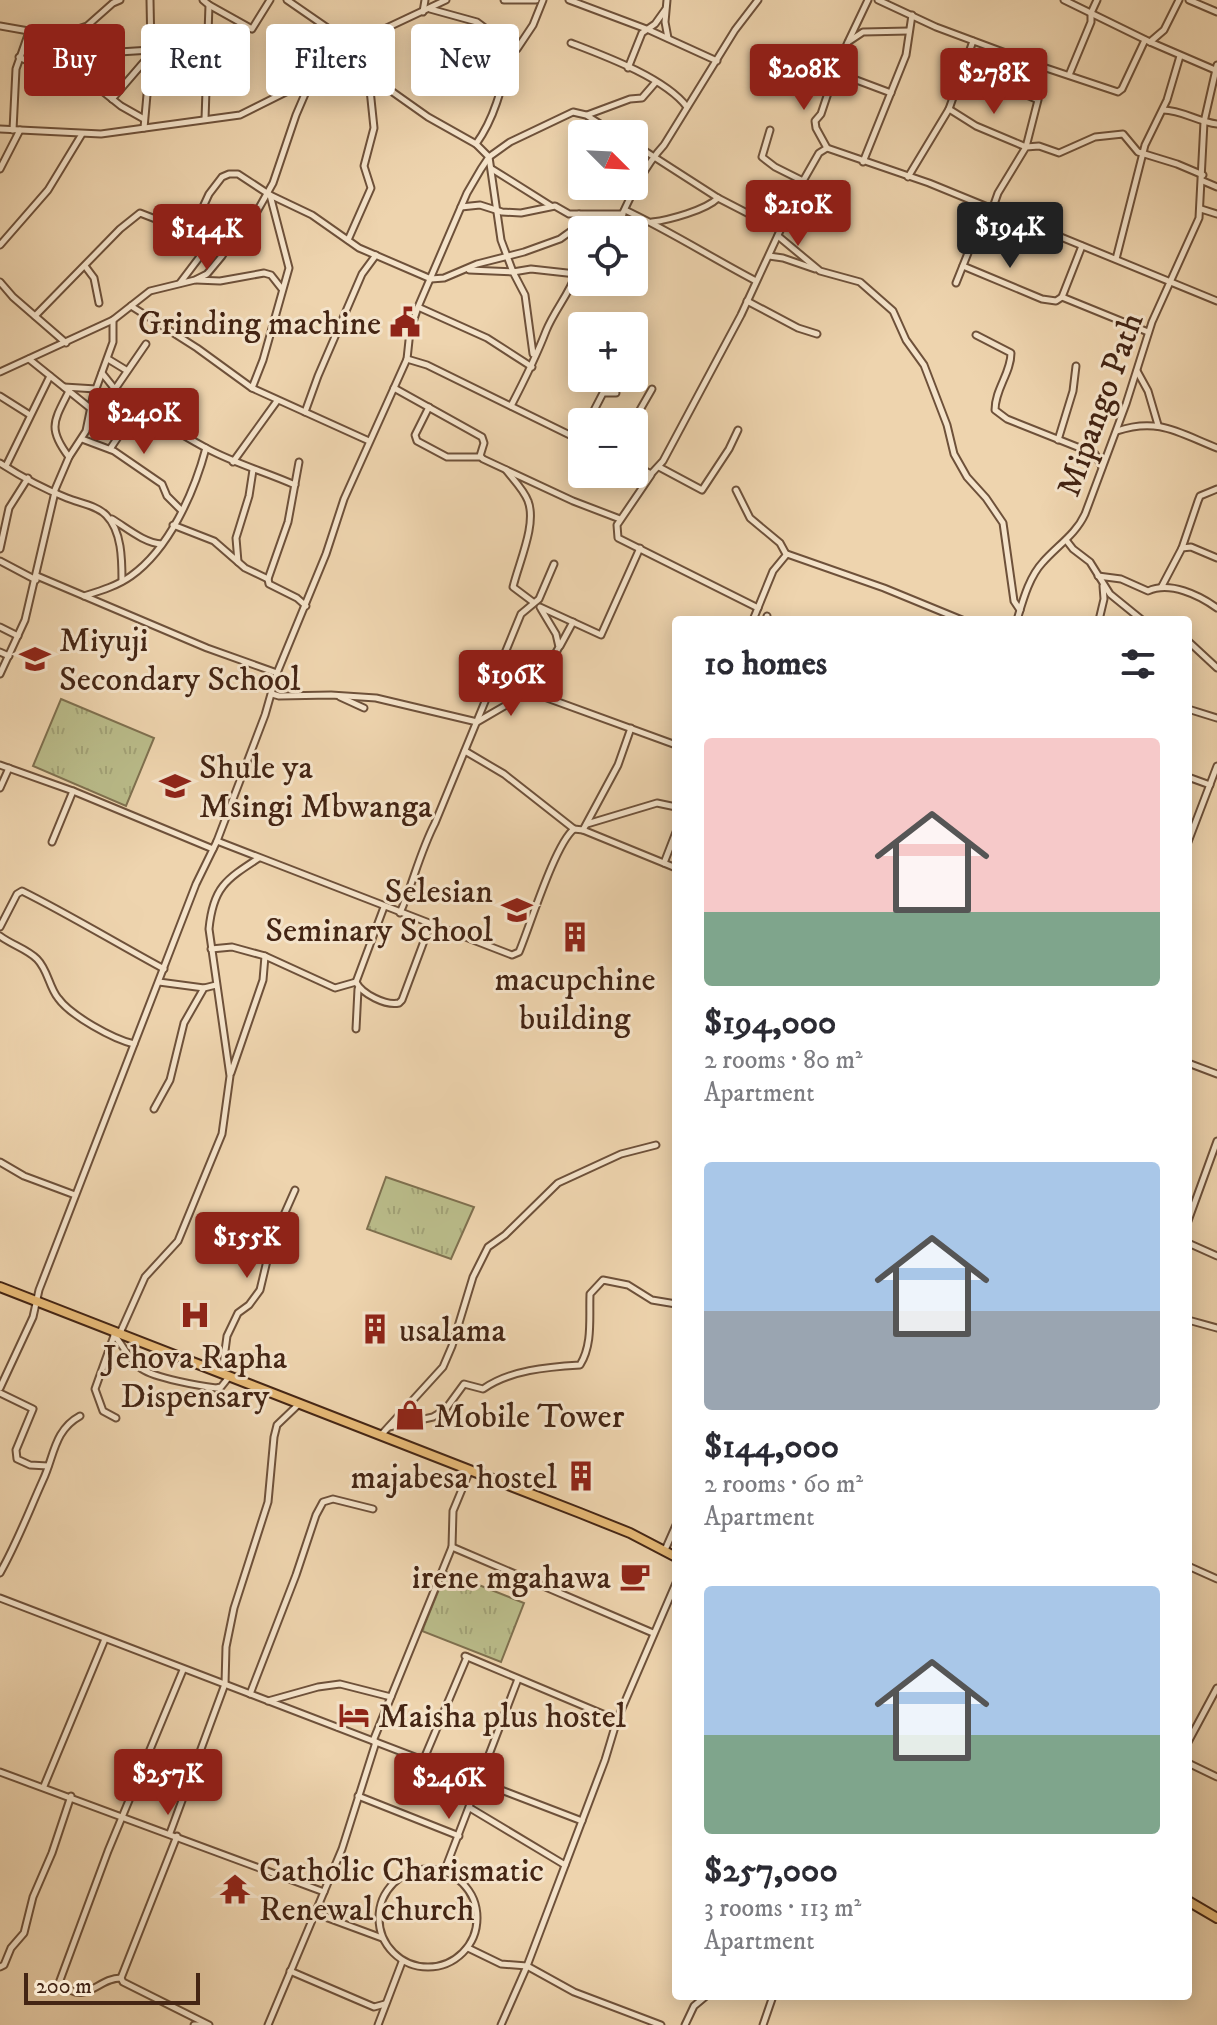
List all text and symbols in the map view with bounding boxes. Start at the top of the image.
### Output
chip: Buy [24,24,125,96]
chip: Rent [141,24,250,96]
chip: Filters [266,24,395,96]
chip: New [411,24,519,96]
pin: $208K [748,44,860,112]
pin: $278K [938,48,1050,116]
text: $208K [768,53,840,86]
text: $278K [958,57,1030,90]
north arrow [568,120,648,200]
map controls [568,120,648,488]
pin: $210K [742,180,854,248]
text: $210K [764,189,832,222]
pin: $194K [954,202,1066,270]
pin: $144K [151,204,263,272]
text: $194K [975,211,1045,244]
text: $144K [171,213,243,246]
button: locate [568,216,648,296]
place label: Grinding machine [138,303,381,345]
public building icon: Grinding machine [388,305,422,339]
street label: Mipango Path [1048,307,1154,502]
button: + [568,312,648,392]
pin: $240K [88,388,200,456]
text: $240K [107,397,181,430]
button: − [568,408,648,488]
place label: Miyuji Secondary School [59,620,301,701]
school or university icon: Miyuji Secondary School [18,642,52,676]
icon: filters [1116,642,1160,686]
text: 10 homes [704,643,827,685]
pin: $196K [455,650,567,718]
text: $196K [477,659,545,692]
place label: Shule ya Msingi Mbwanga [199,747,433,828]
school or university icon: Shule ya Msingi Mbwanga [158,769,192,803]
icon: home [860,790,1004,934]
place label: Selesian Seminary School [265,871,494,952]
school or university icon: Selesian Seminary School [500,893,534,927]
building icon: macupchine building [558,920,592,954]
place label: macupchine building [494,959,656,1040]
text: $194,000 [704,1002,836,1044]
text: 2 rooms · 80 m² [704,1044,863,1077]
text: Apartment [704,1077,815,1110]
pin: $155K [191,1212,303,1280]
icon: home [860,1214,1004,1358]
text: $155K [213,1221,281,1254]
hospital icon: Jehova Rapha Dispensary [178,1298,212,1332]
place label: usalama [399,1310,506,1352]
building icon: usalama [358,1312,392,1346]
place label: Jehova Rapha Dispensary [100,1337,288,1418]
place label: Mobile Tower [434,1396,625,1438]
shop icon: Mobile Tower [393,1398,427,1432]
text: $144,000 [704,1426,839,1468]
place label: majabesa hostel [351,1457,558,1499]
building icon: majabesa hostel [564,1459,598,1493]
text: 2 rooms · 60 m² [704,1468,863,1501]
text: Apartment [704,1501,815,1534]
place label: irene mgahawa [412,1557,612,1599]
cafe icon: irene mgahawa [618,1559,652,1593]
icon: home [860,1638,1004,1782]
place label: Maisha plus hostel [378,1696,627,1738]
hotel icon: Maisha plus hostel [337,1698,371,1732]
pin: $257K [112,1749,224,1817]
pin: $246K [393,1753,505,1821]
text: $257K [132,1758,204,1791]
text: $246K [412,1762,486,1795]
place label: Catholic Charismatic Renewal church [259,1850,544,1931]
text: $257,000 [704,1850,838,1892]
temple icon: Catholic Charismatic Renewal church [218,1872,252,1906]
text: 3 rooms · 113 m² [704,1892,861,1925]
text: Apartment [704,1925,815,1958]
scale bar [24,1969,200,2005]
text: 200 m [36,1973,92,2000]

